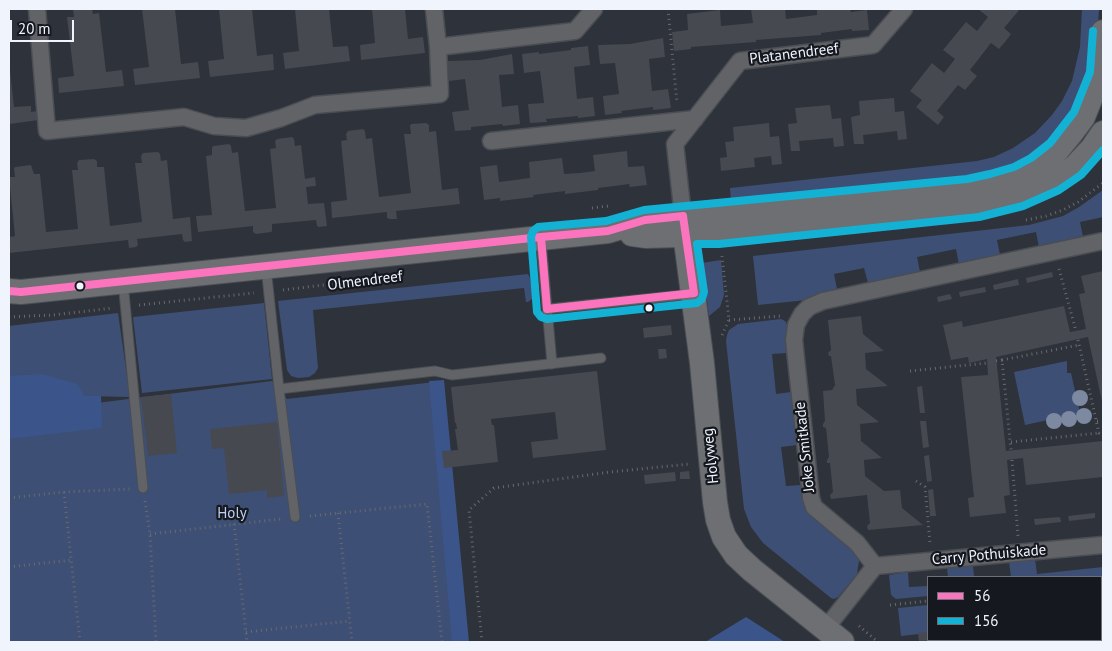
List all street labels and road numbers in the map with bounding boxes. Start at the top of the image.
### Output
street label: Platanendreef [748,40,840,68]
street label: Olmendreef [326,267,404,295]
street label: Joke Smitkade [791,401,819,493]
street label: Holyweg [699,427,723,485]
street label: Carry Pothuiskade [931,541,1047,569]

